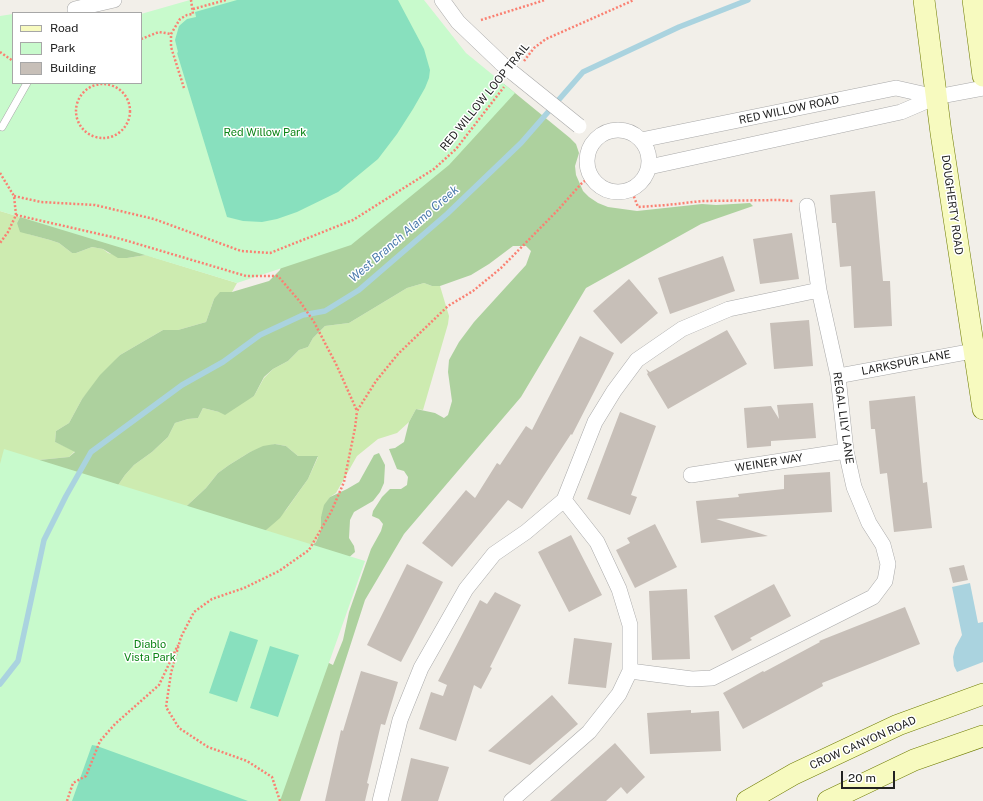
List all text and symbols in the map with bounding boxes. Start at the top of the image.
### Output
legend [12,12,142,84]
text: Road [50,21,78,35]
street label: RED WILLOW LOOP TRAIL [437,40,533,154]
text: Park [50,41,76,55]
text: Building [50,61,96,75]
street label: RED WILLOW ROAD [738,93,840,127]
park label: Red Willow Park [223,126,307,140]
street label: DOUGHERTY ROAD [938,154,966,256]
water label: West Branch Alamo Creek [346,183,462,285]
street label: LARKSPUR LANE [860,348,952,378]
street label: REGAL LILY LANE [830,371,856,465]
street label: WEINER WAY [734,451,804,475]
park label: Diablo Vista Park [124,638,176,664]
street label: CROW CANYON ROAD [808,714,918,772]
scale bar [843,763,897,789]
text: 20 m [848,771,876,785]

